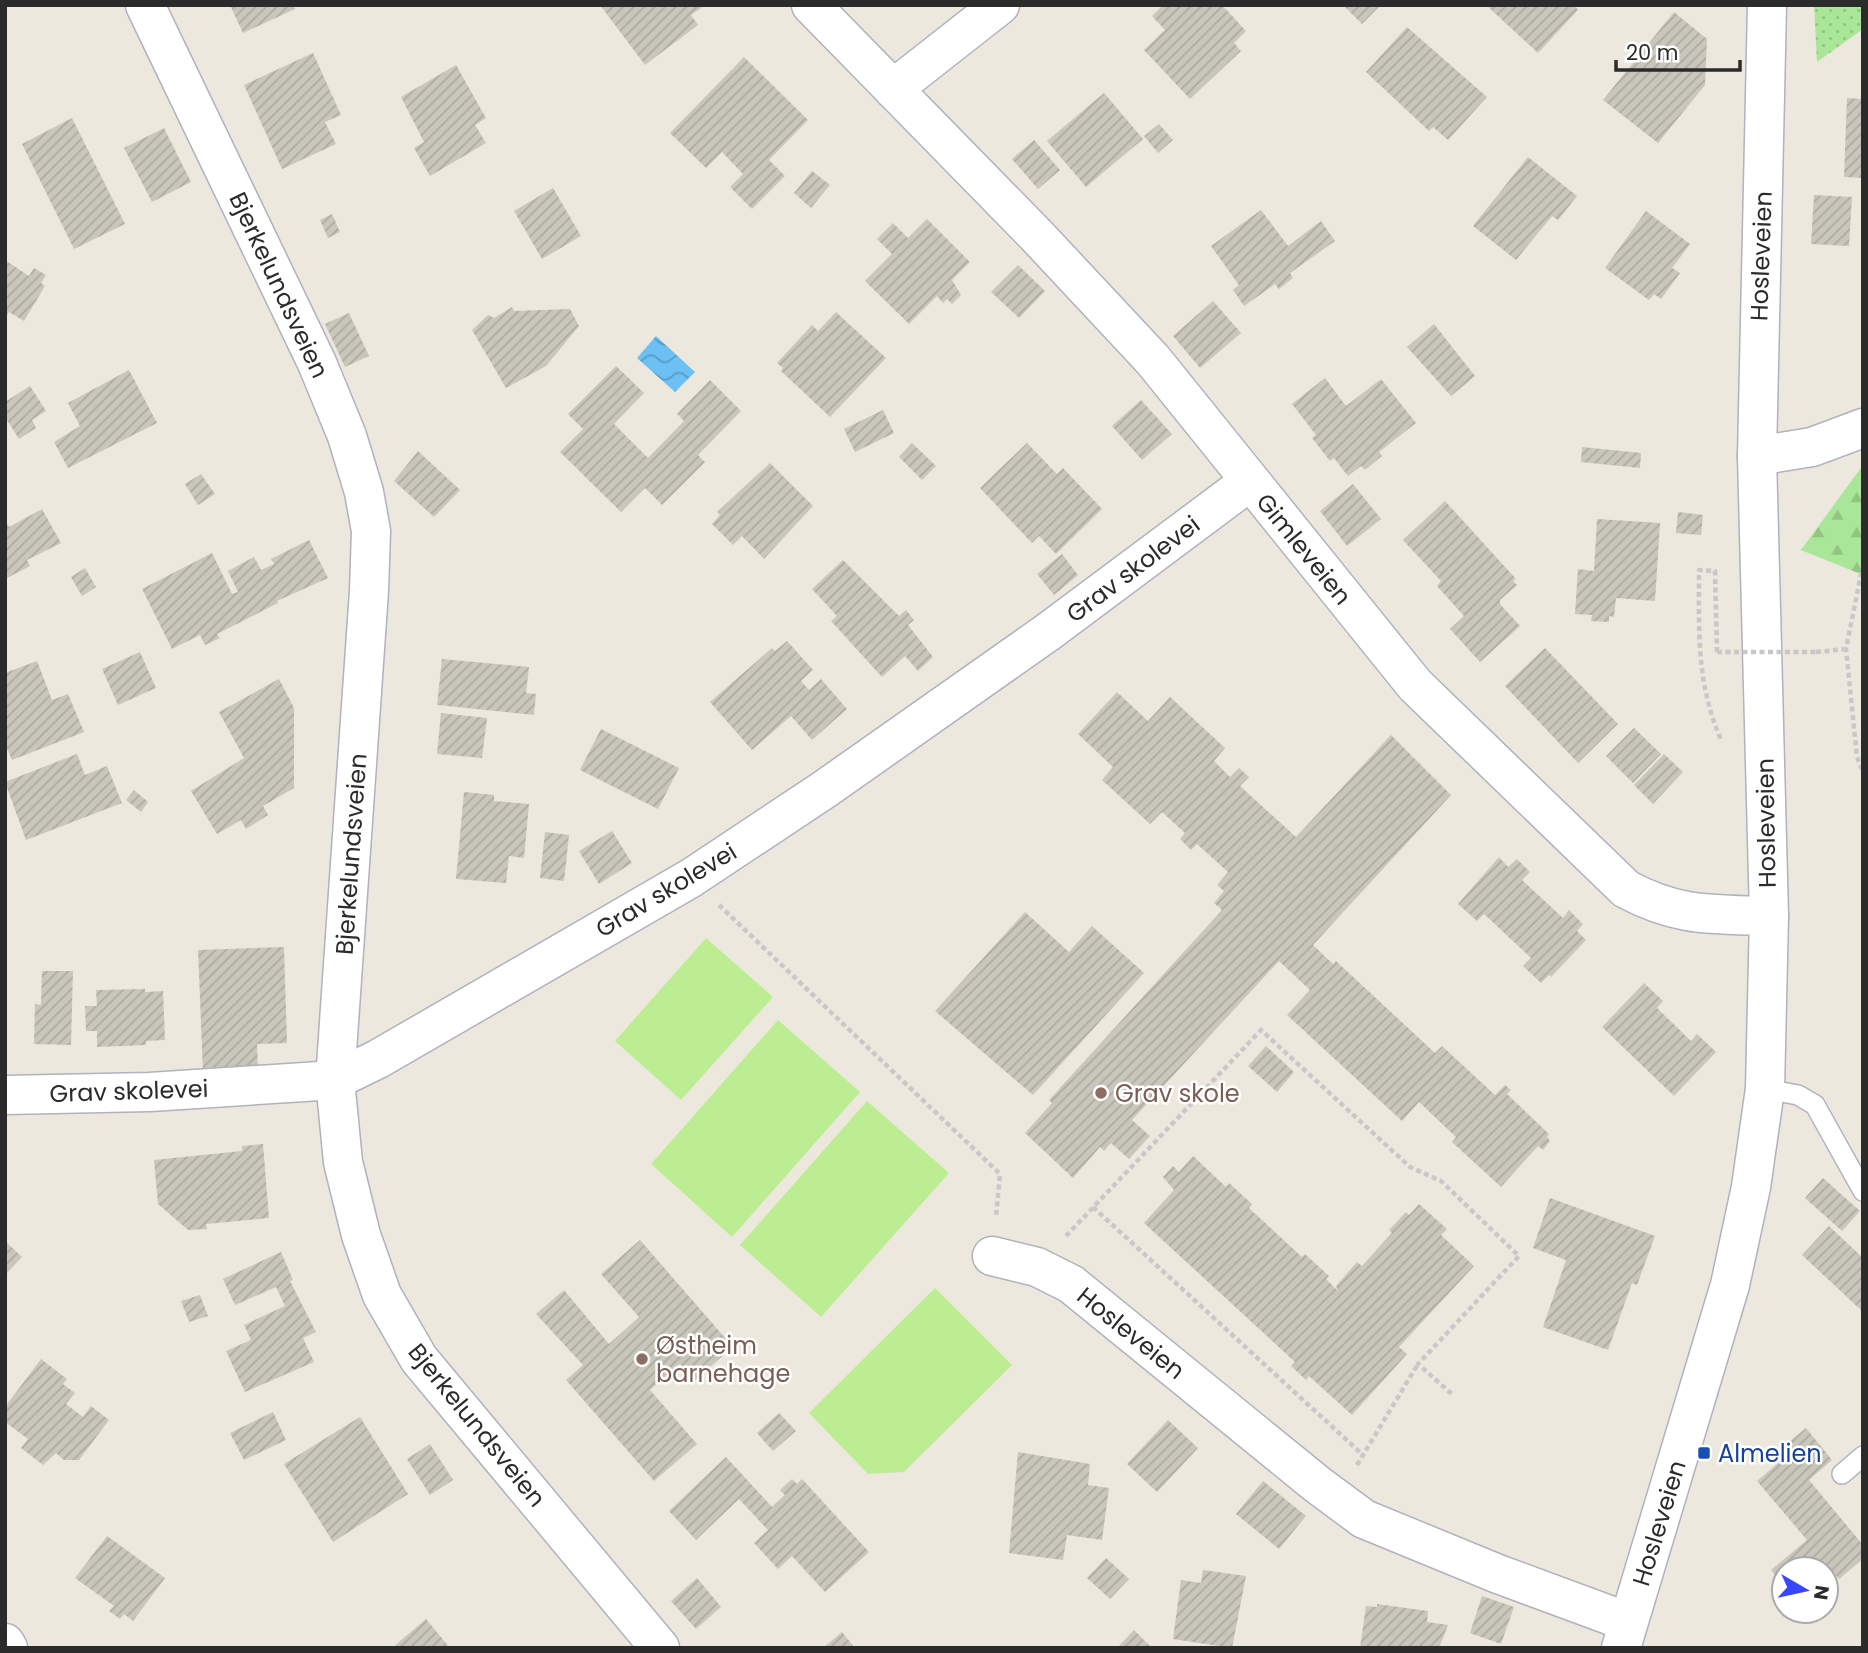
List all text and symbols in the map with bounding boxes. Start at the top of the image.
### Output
scale bar [1616,28,1740,72]
text: 20 m [1626,38,1679,67]
street label: Bjerkelundsveien [221,187,337,383]
street label: Hosleveien [1742,191,1780,321]
street label: Gimleveien [1249,486,1359,612]
street label: Grav skolevei [1060,508,1206,630]
street label: Bjerkelundsveien [328,752,374,956]
street label: Hosleveien [1748,758,1784,888]
street label: Grav skolevei [589,835,743,945]
street label: Grav skolevei [49,1072,209,1110]
place label: Grav skole [1115,1077,1240,1110]
marker: Grav skole [1093,1085,1109,1101]
street label: Hosleveien [1070,1279,1192,1387]
place label: Østheim barnehage [656,1329,790,1390]
street label: Bjerkelundsveien [401,1336,553,1514]
marker: Østheim barnehage [634,1351,650,1367]
place label: Almelien [1718,1437,1822,1470]
marker: Almelien [1696,1445,1712,1461]
street label: Hosleveien [1624,1456,1694,1590]
north arrow [1770,1555,1840,1625]
text: N [1807,1583,1836,1602]

